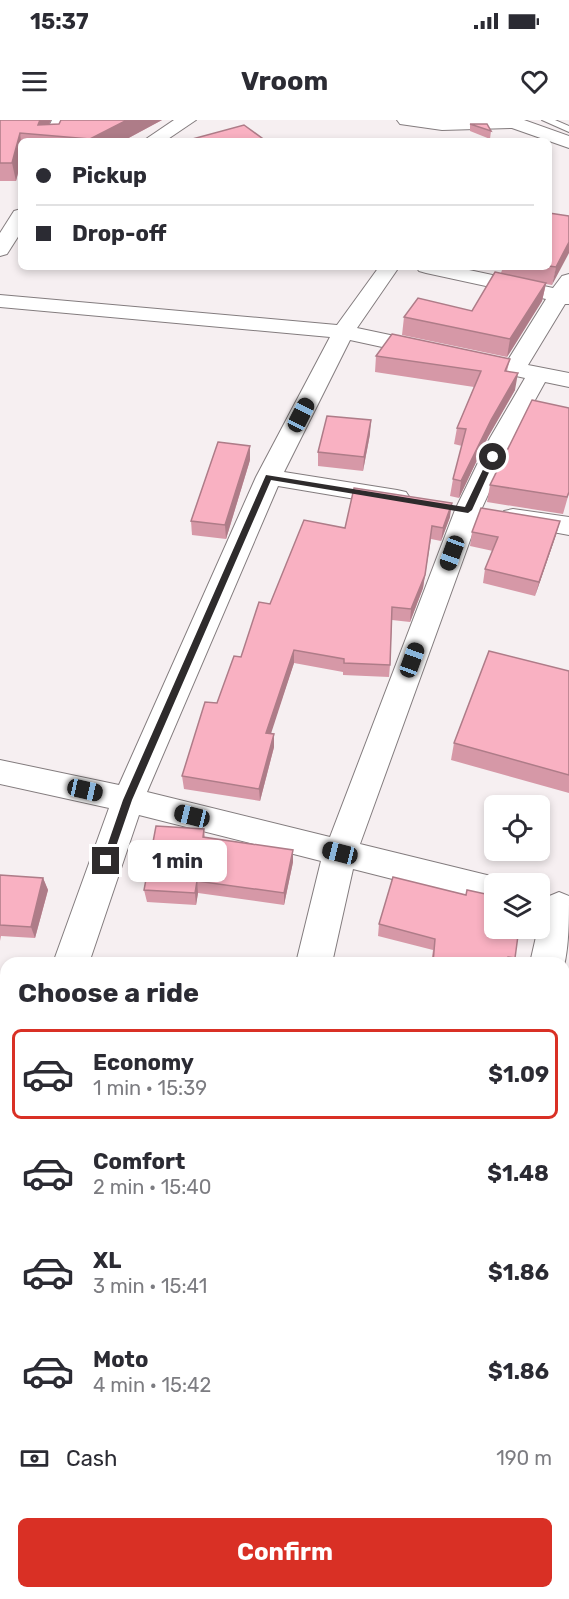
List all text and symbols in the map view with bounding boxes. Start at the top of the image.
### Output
text: 15:37 [30,8,89,35]
icon: menu [18,65,51,98]
text: Vroom [241,65,328,97]
icon: heart [518,65,551,98]
text: Pickup [72,162,147,189]
text: Drop-off [72,220,167,247]
car [285,395,317,435]
route start [479,443,506,470]
car [437,533,467,573]
car [397,640,427,680]
car [65,777,105,803]
map controls [484,795,550,939]
button: locate [484,795,550,861]
car [172,803,212,829]
callout: 1 min [127,840,226,882]
car [320,840,360,866]
route end [92,847,119,874]
text: 1 min [152,849,203,873]
button: layers [484,873,550,939]
text: Choose a ride [18,977,199,1009]
icon: car [21,1047,75,1101]
text: Economy [93,1049,194,1076]
text: $1.09 [488,1061,549,1088]
text: 1 min · 15:39 [93,1076,207,1100]
icon: car [21,1146,75,1200]
text: Comfort [93,1148,185,1175]
text: $1.48 [487,1160,549,1187]
text: 2 min · 15:40 [93,1175,211,1199]
icon: car [21,1245,75,1299]
text: XL [93,1247,121,1274]
text: $1.86 [488,1259,549,1286]
text: 3 min · 15:41 [93,1274,207,1298]
icon: car [21,1344,75,1398]
text: Moto [93,1346,148,1373]
text: $1.86 [488,1358,549,1385]
text: 4 min · 15:42 [93,1373,211,1397]
icon: cash [18,1442,51,1475]
text: Cash [66,1445,117,1472]
text: 190 m [496,1446,552,1470]
button: Confirm [18,1518,552,1587]

